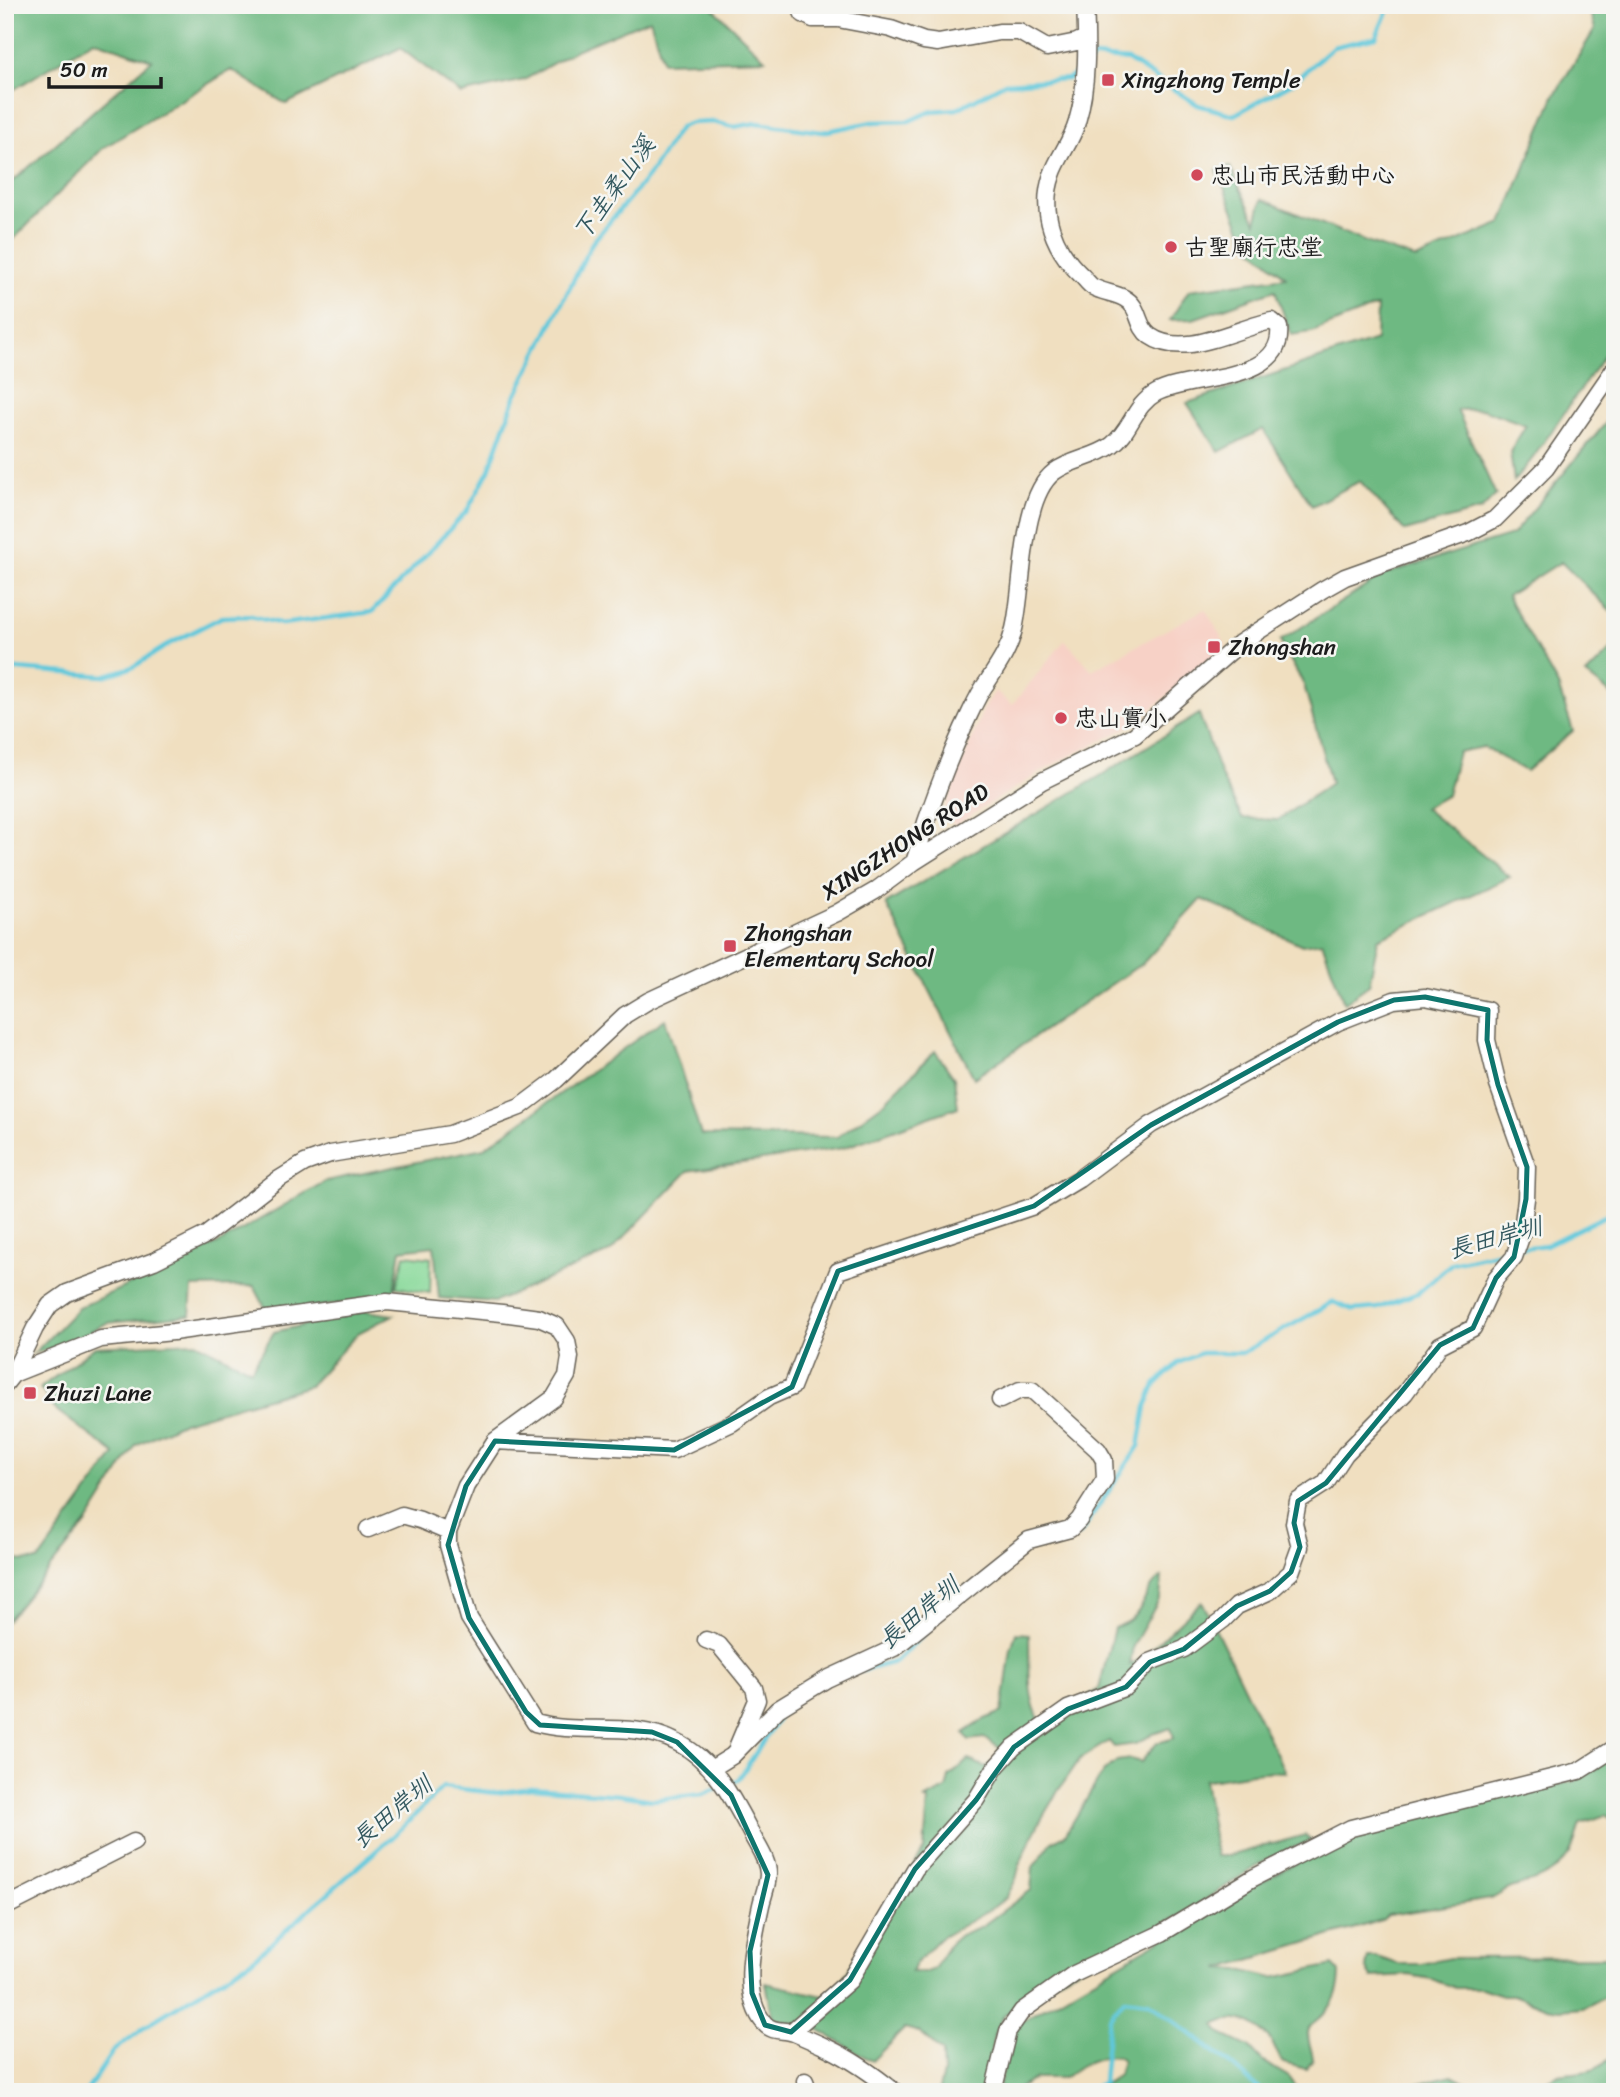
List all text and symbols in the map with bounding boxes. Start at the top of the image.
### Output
scale bar [49,46,161,90]
text: 50 m [60,51,108,89]
place label: Xingzhong Temple [1121,60,1301,101]
marker: Xingzhong Temple [1100,72,1116,88]
water label: 下圭柔山溪 [562,125,667,249]
place label: 忠山市民活動中心 [1211,155,1395,196]
marker: 忠山市民活動中心 [1189,167,1205,183]
place label: 古聖廟行忠堂 [1185,227,1323,268]
marker: 古聖廟行忠堂 [1163,239,1179,255]
place label: Zhongshan [1228,627,1337,668]
marker: Zhongshan [1206,639,1222,655]
place label: 忠山實小 [1075,698,1167,739]
marker: 忠山實小 [1053,710,1069,726]
street label: XINGZHONG ROAD [812,771,998,912]
place label: Zhongshan Elementary School [744,913,934,980]
marker: Zhongshan Elementary School [722,938,738,954]
water label: 長田岸圳 [1443,1205,1550,1271]
place label: Zhuzi Lane [44,1373,152,1414]
marker: Zhuzi Lane [22,1385,38,1401]
water label: 長田岸圳 [869,1564,972,1660]
water label: 長田岸圳 [342,1763,445,1859]

